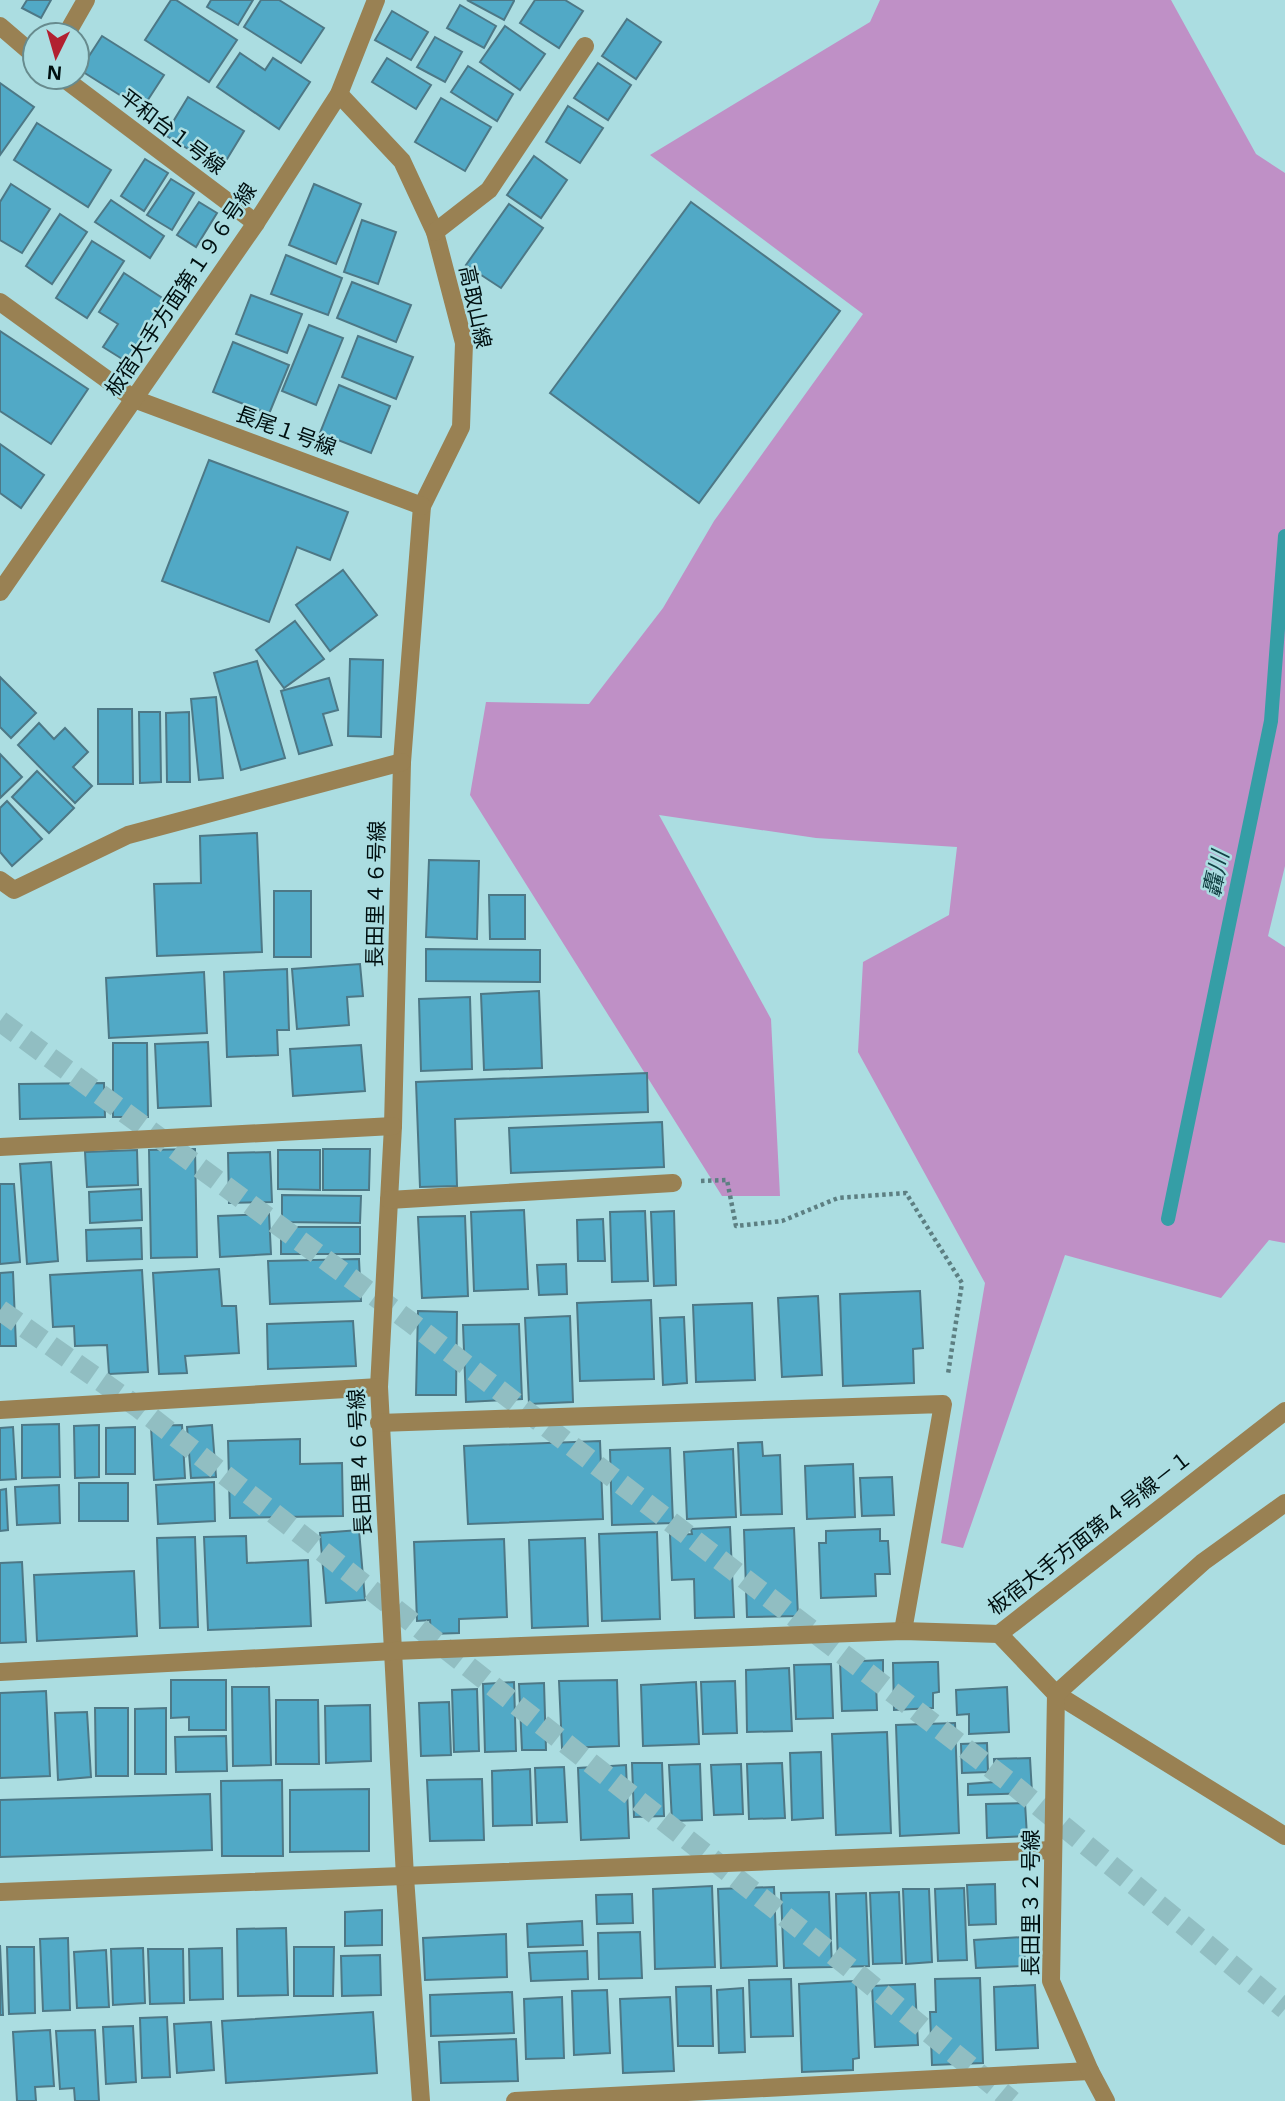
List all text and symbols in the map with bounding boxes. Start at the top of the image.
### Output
north arrow [21,21,91,91]
text: N [46,59,63,87]
street label: 平和台１号線 [114,82,231,180]
street label: 板宿大手方面第１９６号線 [98,177,262,402]
street label: 高取山線 [454,263,498,351]
street label: 長尾１号線 [232,399,340,461]
street label: 長田里４６号線 [360,820,390,968]
water label: 轟川 [1195,845,1236,900]
street label: 長田里４６号線 [341,1388,377,1536]
street label: 板宿大手方面第４号線－１ [981,1444,1197,1621]
street label: 長田里３２号線 [1016,1830,1044,1977]

